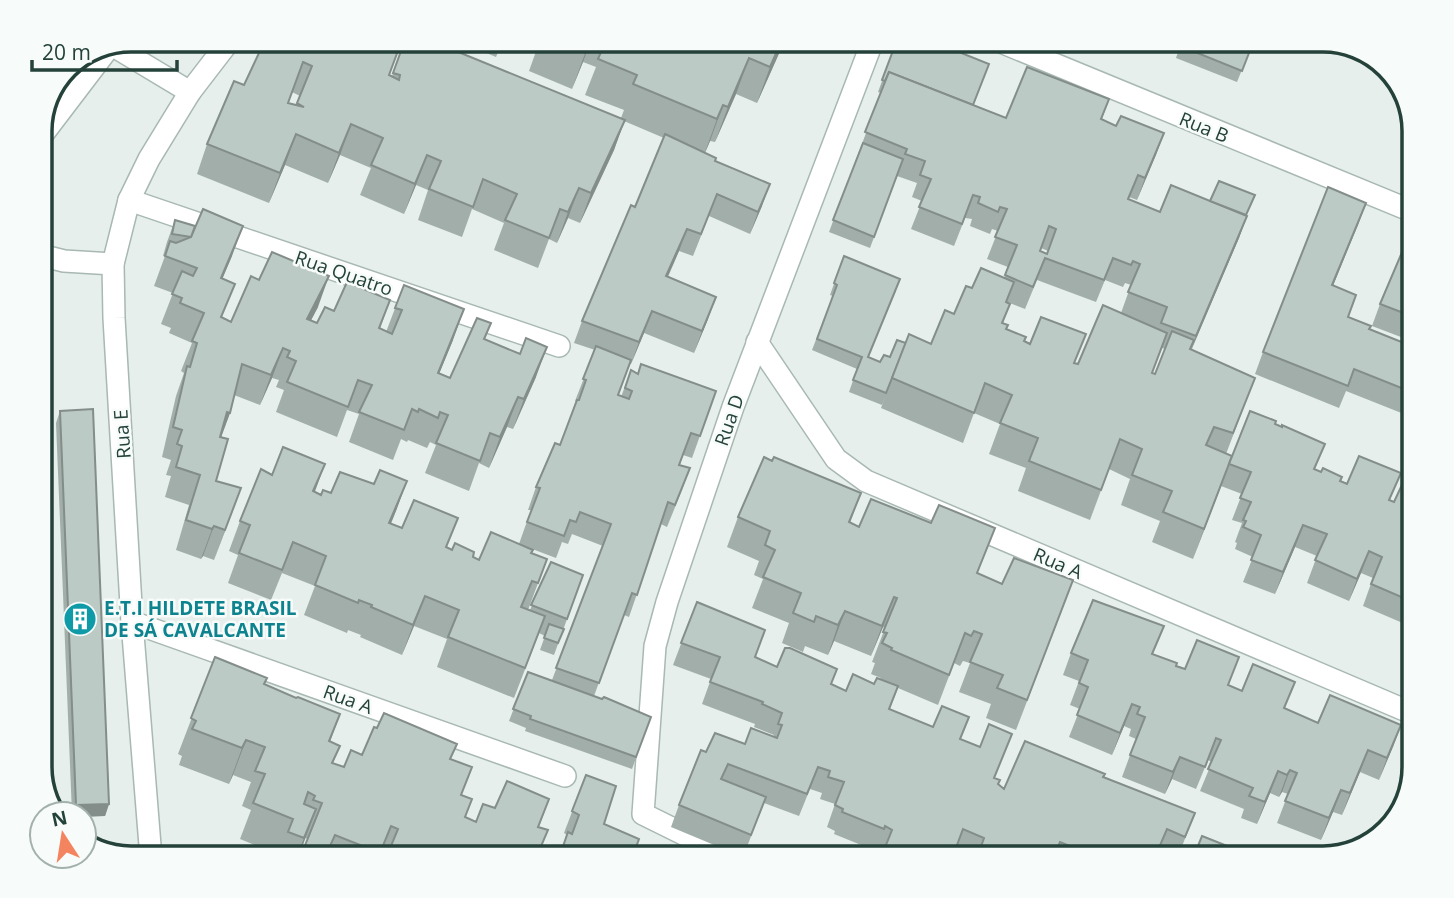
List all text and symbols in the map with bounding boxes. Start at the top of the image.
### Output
scale bar [32,28,177,72]
text: 20 m [42,38,91,66]
street label: Rua B [1175,105,1233,149]
street label: Rua Quatro [292,244,396,302]
street label: Rua D [708,391,750,449]
street label: Rua E [107,408,137,460]
street label: Rua A [1029,541,1087,585]
place label: E.T.I HILDETE BRASIL DE SÁ CAVALCANTE [104,595,297,643]
building icon: E.T.I HILDETE BRASIL DE SÁ CAVALCANTE [61,600,99,638]
street label: Rua A [320,678,376,720]
north arrow [28,800,98,870]
text: N [49,804,70,833]

